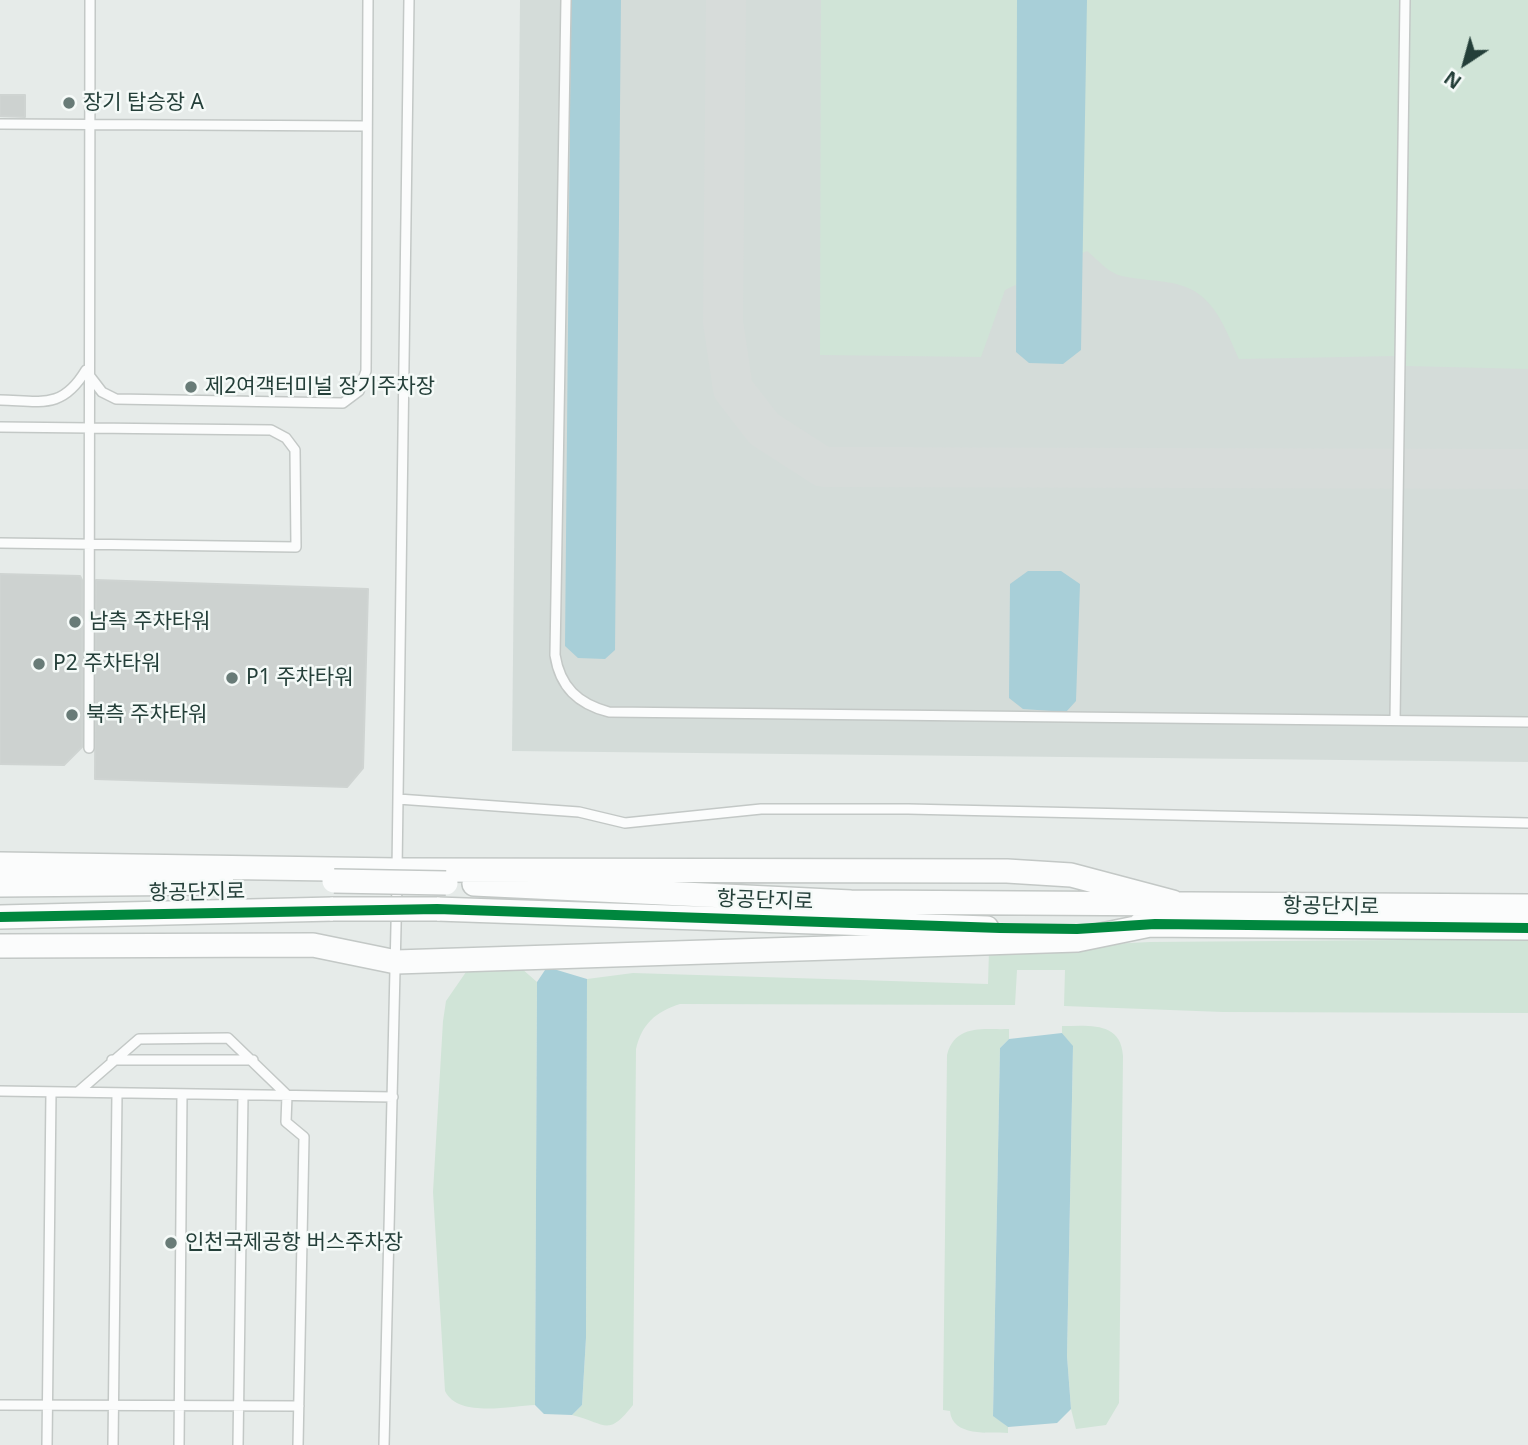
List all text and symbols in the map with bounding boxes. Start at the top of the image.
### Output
north arrow [1430,28,1500,98]
text: N [1439,65,1467,95]
place label: 장기 탑승장 A [83,90,204,116]
marker: 장기 탑승장 A [61,95,77,111]
place label: 제2여객터미널 장기주차장 [205,374,435,400]
marker: 제2여객터미널 장기주차장 [183,379,199,395]
place label: 남측 주차타워 [89,609,210,635]
marker: 남측 주차타워 [67,614,83,630]
place label: P2 주차타워 [53,651,160,677]
marker: P2 주차타워 [31,656,47,672]
place label: P1 주차타워 [246,665,353,691]
marker: P1 주차타워 [224,670,240,686]
place label: 북측 주차타워 [86,702,207,728]
marker: 북측 주차타워 [64,707,80,723]
street label: 항공단지로 [148,880,246,906]
street label: 항공단지로 [716,887,814,915]
street label: 항공단지로 [1282,894,1380,920]
place label: 인천국제공항 버스주차장 [185,1230,403,1256]
marker: 인천국제공항 버스주차장 [163,1235,179,1251]

